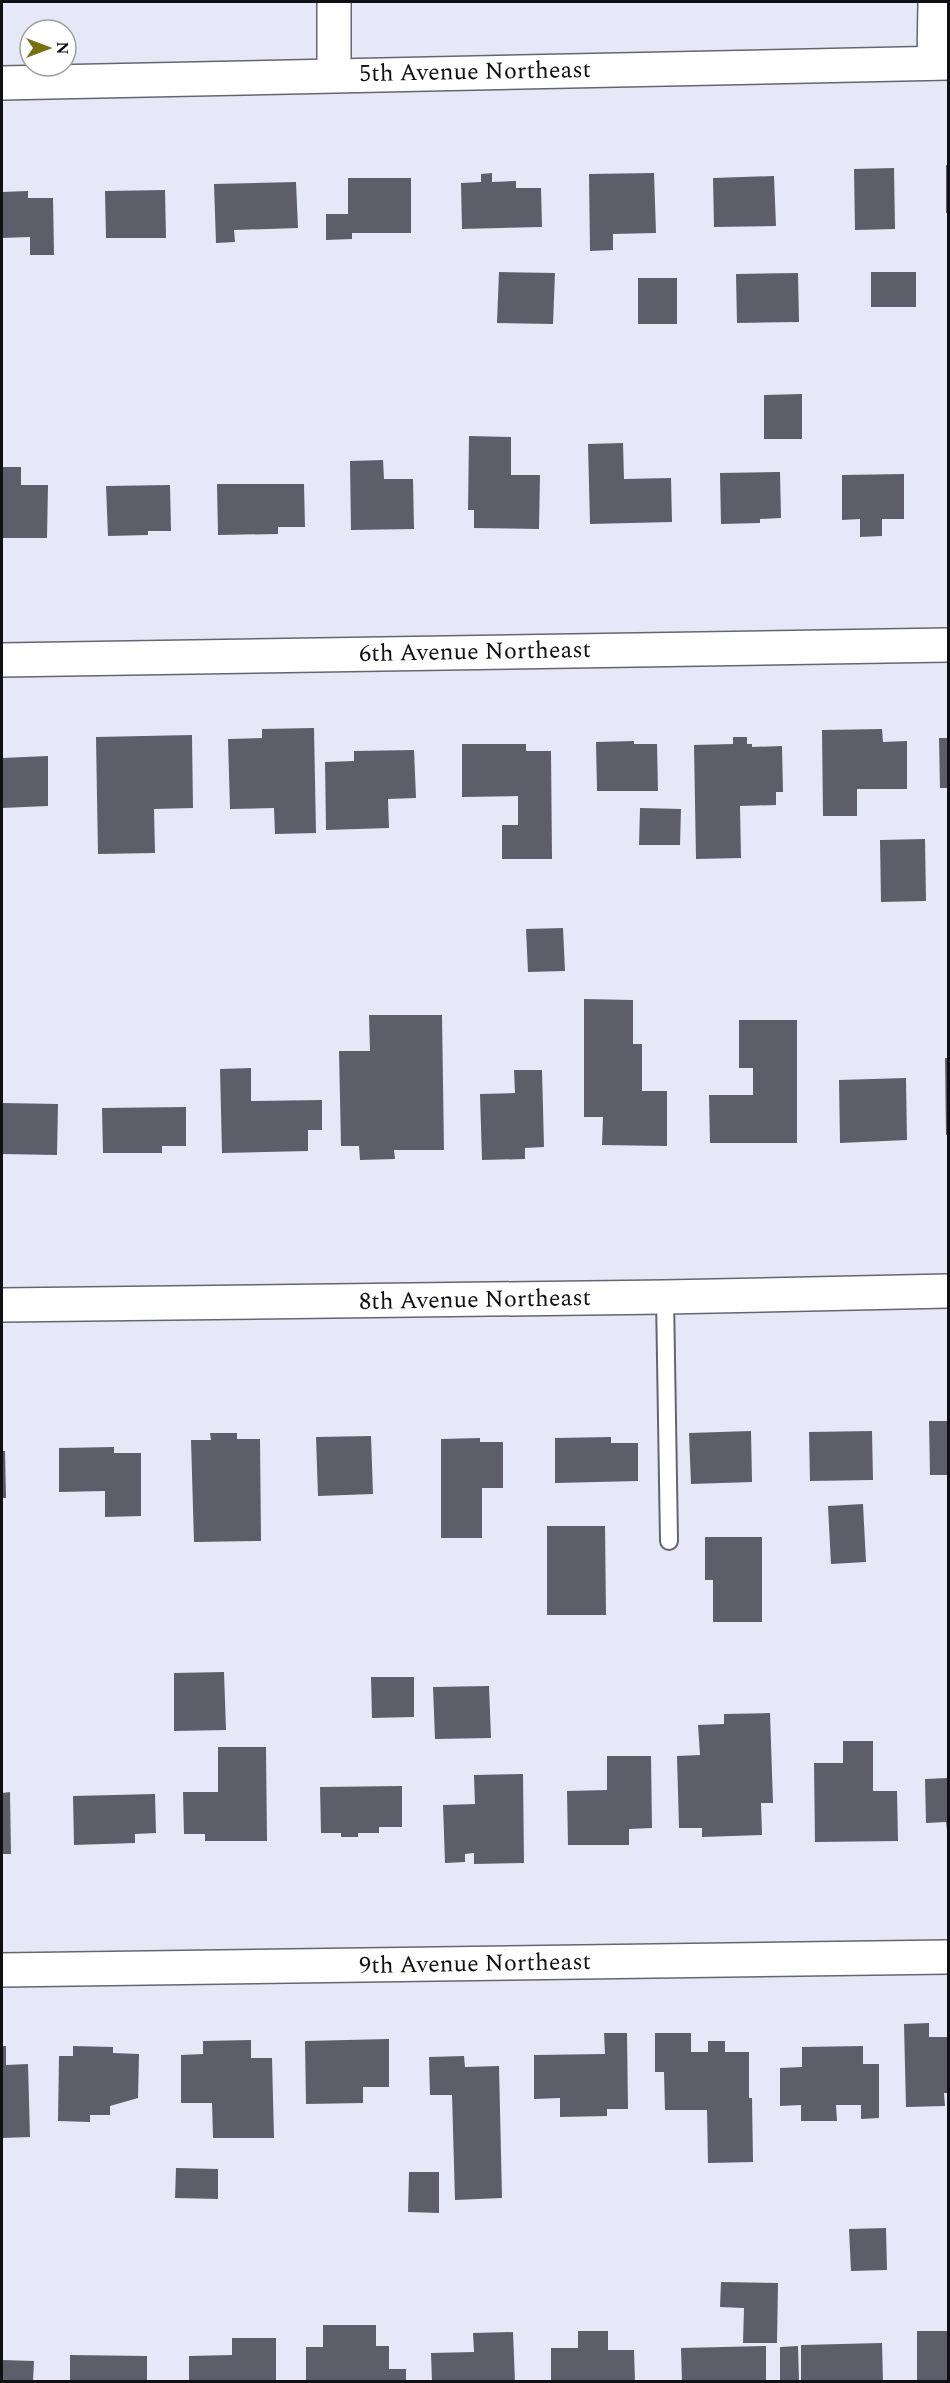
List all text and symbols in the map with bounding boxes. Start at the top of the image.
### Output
north arrow [18,18,78,78]
text: N [50,41,74,55]
street label: 5th Avenue Northeast [359,52,591,92]
street label: 6th Avenue Northeast [359,632,591,672]
street label: 8th Avenue Northeast [359,1280,591,1320]
street label: 9th Avenue Northeast [359,1944,591,1984]

